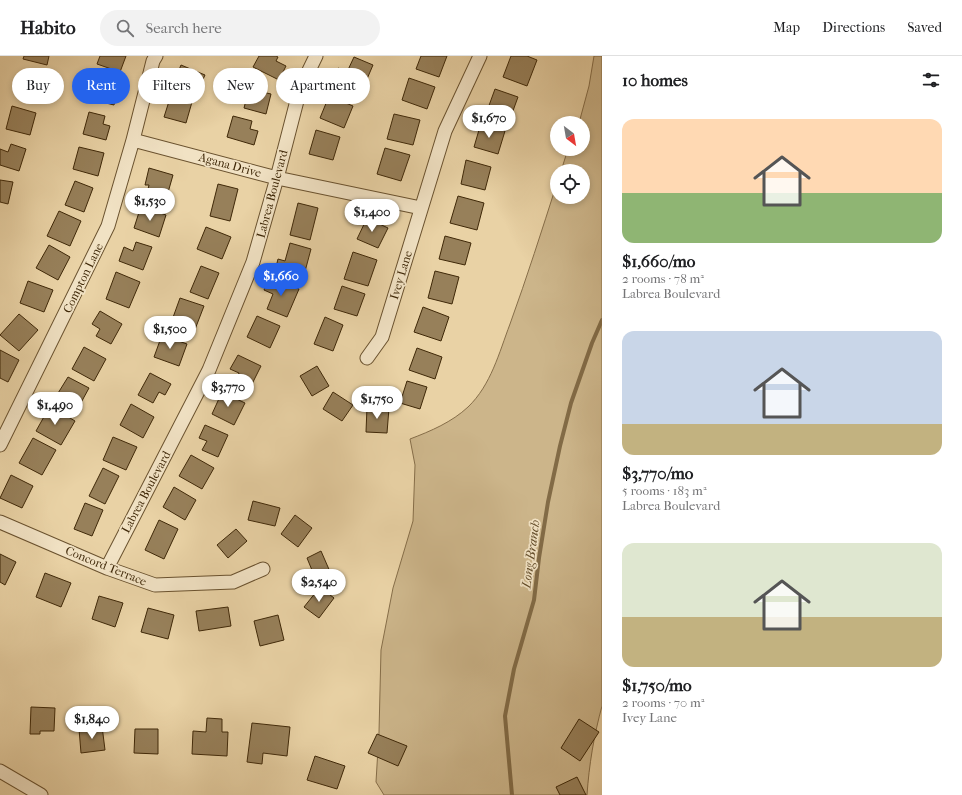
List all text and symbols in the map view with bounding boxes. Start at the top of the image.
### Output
search box [100,10,380,46]
text: Habito [20,17,76,39]
icon: search [114,17,136,39]
text: Search here [146,19,222,37]
text: Map [773,19,800,36]
text: Directions [822,19,885,36]
text: Saved [907,19,942,36]
chip: Buy [12,68,64,104]
chip: Rent [72,68,130,104]
chip: Filters [138,68,205,104]
chip: New [213,68,268,104]
chip: Apartment [276,68,370,104]
icon: filters [920,69,942,91]
text: 10 homes [622,70,688,90]
pin: $1,670 [456,105,522,139]
text: $1,670 [472,110,506,125]
north arrow [550,116,590,156]
map controls [550,116,590,204]
icon: home [746,145,818,217]
street label: Labrea Boulevard [254,148,291,240]
street label: Agana Drive [196,150,263,180]
button: locate [550,164,590,204]
pin: $1,530 [117,188,183,222]
text: $1,530 [134,193,166,208]
pin: $1,400 [339,199,405,233]
text: $1,400 [354,204,390,219]
street label: Compton Lane [60,241,106,315]
street label: Ivey Lane [387,249,415,301]
text: $1,660/mo [622,251,695,271]
pin: $1,660 [248,263,314,297]
text: $1,660 [263,268,299,283]
text: 2 rooms · 78 m² [622,271,704,286]
text: Labrea Boulevard [622,286,720,301]
pin: $1,500 [137,316,203,350]
text: $1,500 [153,321,187,336]
icon: home [746,357,818,429]
pin: $3,770 [195,374,261,408]
text: $3,770 [211,379,245,394]
pin: $1,750 [344,386,410,420]
text: $1,750 [361,391,393,406]
pin: $1,490 [22,392,88,426]
text: $1,490 [37,397,73,412]
street label: Labrea Boulevard [119,448,174,535]
text: $3,770/mo [622,463,693,483]
text: 5 rooms · 183 m² [622,483,707,498]
text: Labrea Boulevard [622,498,720,513]
water label: Long Branch [518,519,543,590]
street label: Concord Terrace [63,543,149,589]
pin: $2,540 [286,569,352,603]
icon: home [746,569,818,641]
text: $2,540 [301,574,337,589]
text: $1,750/mo [622,675,692,695]
text: 2 rooms · 70 m² [622,695,705,710]
pin: $1,840 [59,706,125,740]
text: Ivey Lane [622,710,677,725]
text: $1,840 [74,711,110,726]

